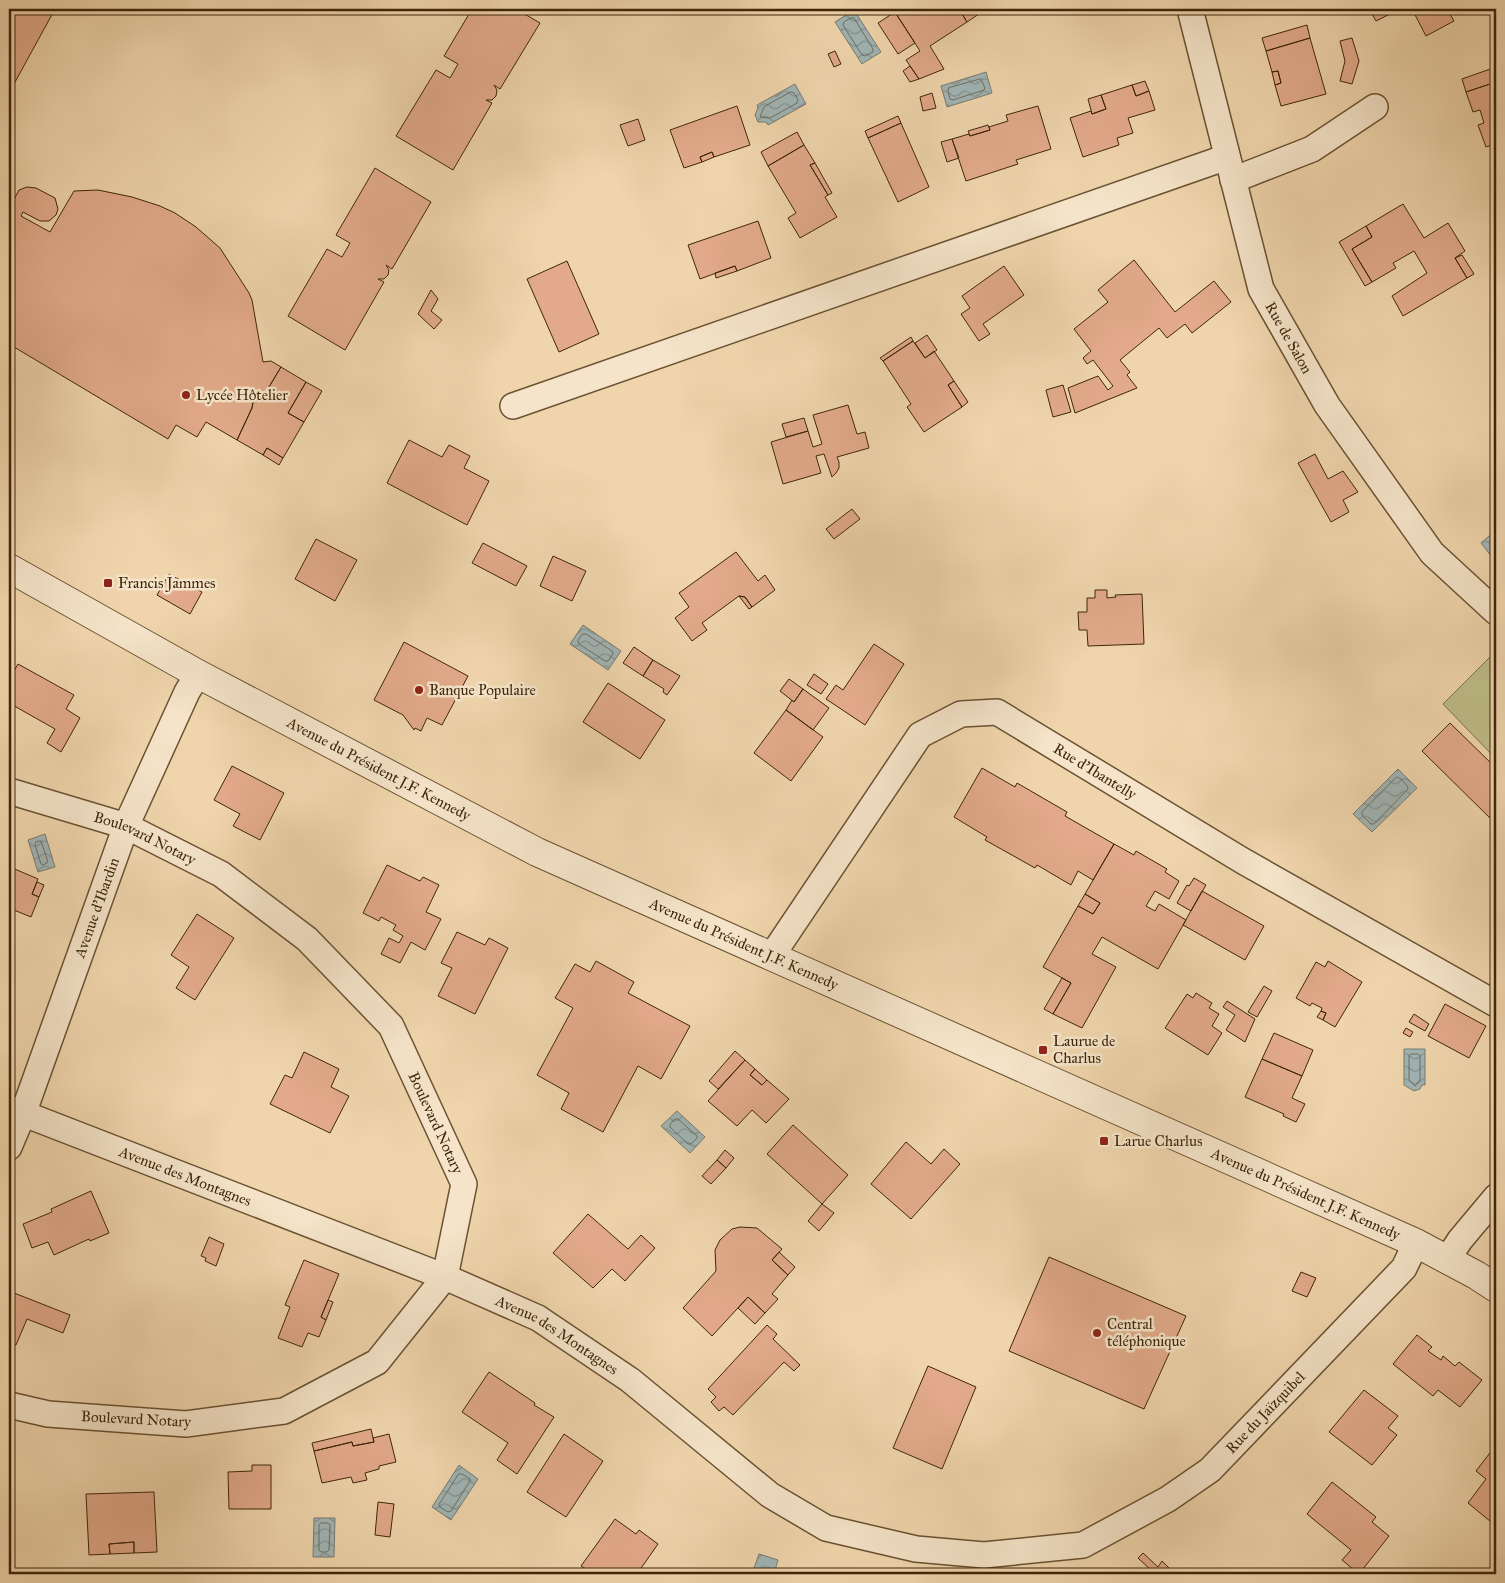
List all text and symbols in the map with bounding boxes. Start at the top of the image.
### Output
street label: Rue de Salon [1261,299,1316,377]
place label: Lycée Hôtelier [196,386,288,404]
marker: Lycée Hôtelier [180,389,192,401]
place label: Francis Jammes [118,574,216,593]
marker: Francis Jammes [102,577,114,589]
place label: Banque Populaire [429,681,536,700]
marker: Banque Populaire [413,684,425,696]
street label: Avenue du Président J.F. Kennedy [283,713,475,825]
street label: Rue d'Ibantelly [1050,739,1141,804]
street label: Boulevard Notary [92,808,200,869]
street label: Avenue d'Ibardin [70,855,123,961]
street label: Avenue du Président J.F. Kennedy [646,894,842,994]
place label: Laurue de Charlus [1053,1032,1115,1067]
marker: Laurue de Charlus [1037,1044,1049,1056]
street label: Boulevard Notary [404,1069,467,1177]
place label: Larue Charlus [1114,1132,1202,1150]
marker: Larue Charlus [1098,1135,1110,1147]
street label: Avenue des Montagnes [116,1142,254,1210]
street label: Avenue du Président J.F. Kennedy [1208,1144,1404,1244]
street label: Avenue des Montagnes [492,1291,622,1379]
place label: Central téléphonique [1107,1315,1186,1351]
marker: Central téléphonique [1091,1327,1103,1339]
street label: Rue du Jaïzquibel [1222,1367,1309,1457]
street label: Boulevard Notary [81,1407,192,1431]

